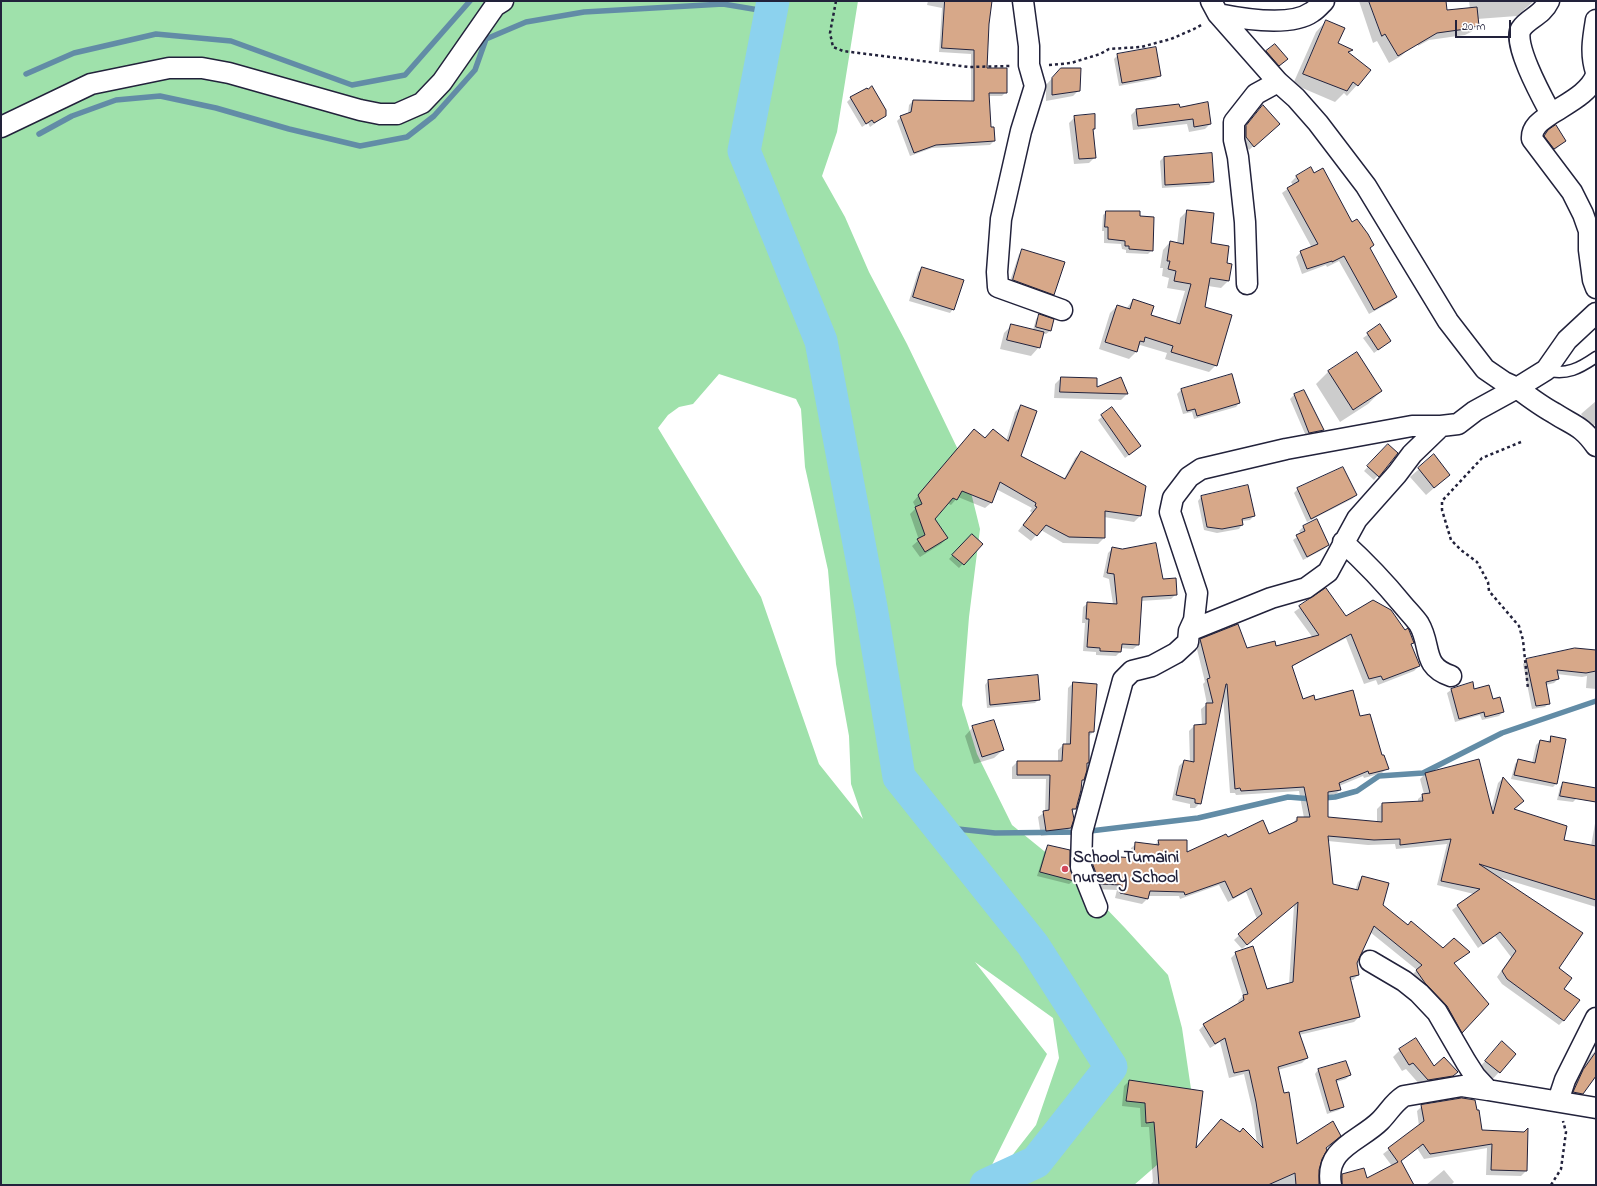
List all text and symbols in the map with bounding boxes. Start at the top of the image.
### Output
scale bar [1457,12,1513,38]
text: 20 m [1462,18,1485,36]
place label: School Tumaini nursery School [1073,849,1179,889]
marker: School Tumaini nursery School [1060,864,1070,874]

